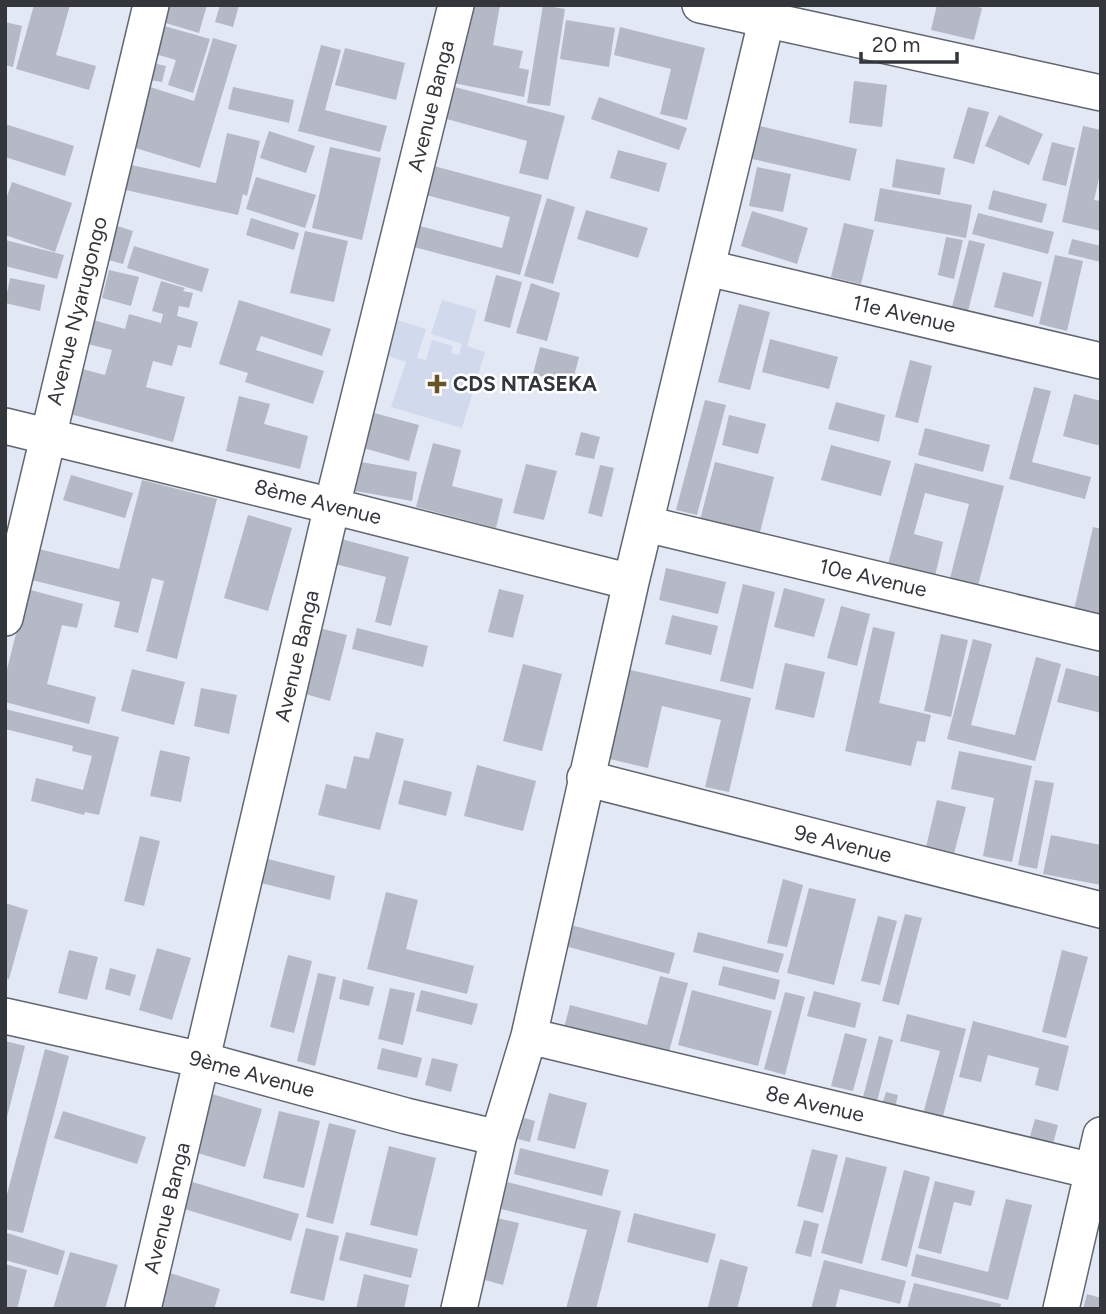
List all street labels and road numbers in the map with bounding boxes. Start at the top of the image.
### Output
street label: Avenue Banga [402,38,459,174]
street label: Avenue Nyarugongo [41,214,112,408]
street label: 11e Avenue [850,290,958,338]
street label: 8ème Avenue [252,474,384,529]
street label: 10e Avenue [817,553,929,602]
street label: Avenue Banga [269,588,324,724]
street label: 9e Avenue [792,819,894,868]
street label: 9ème Avenue [187,1045,318,1102]
street label: 8e Avenue [763,1080,867,1127]
street label: Avenue Banga [138,1140,195,1276]

